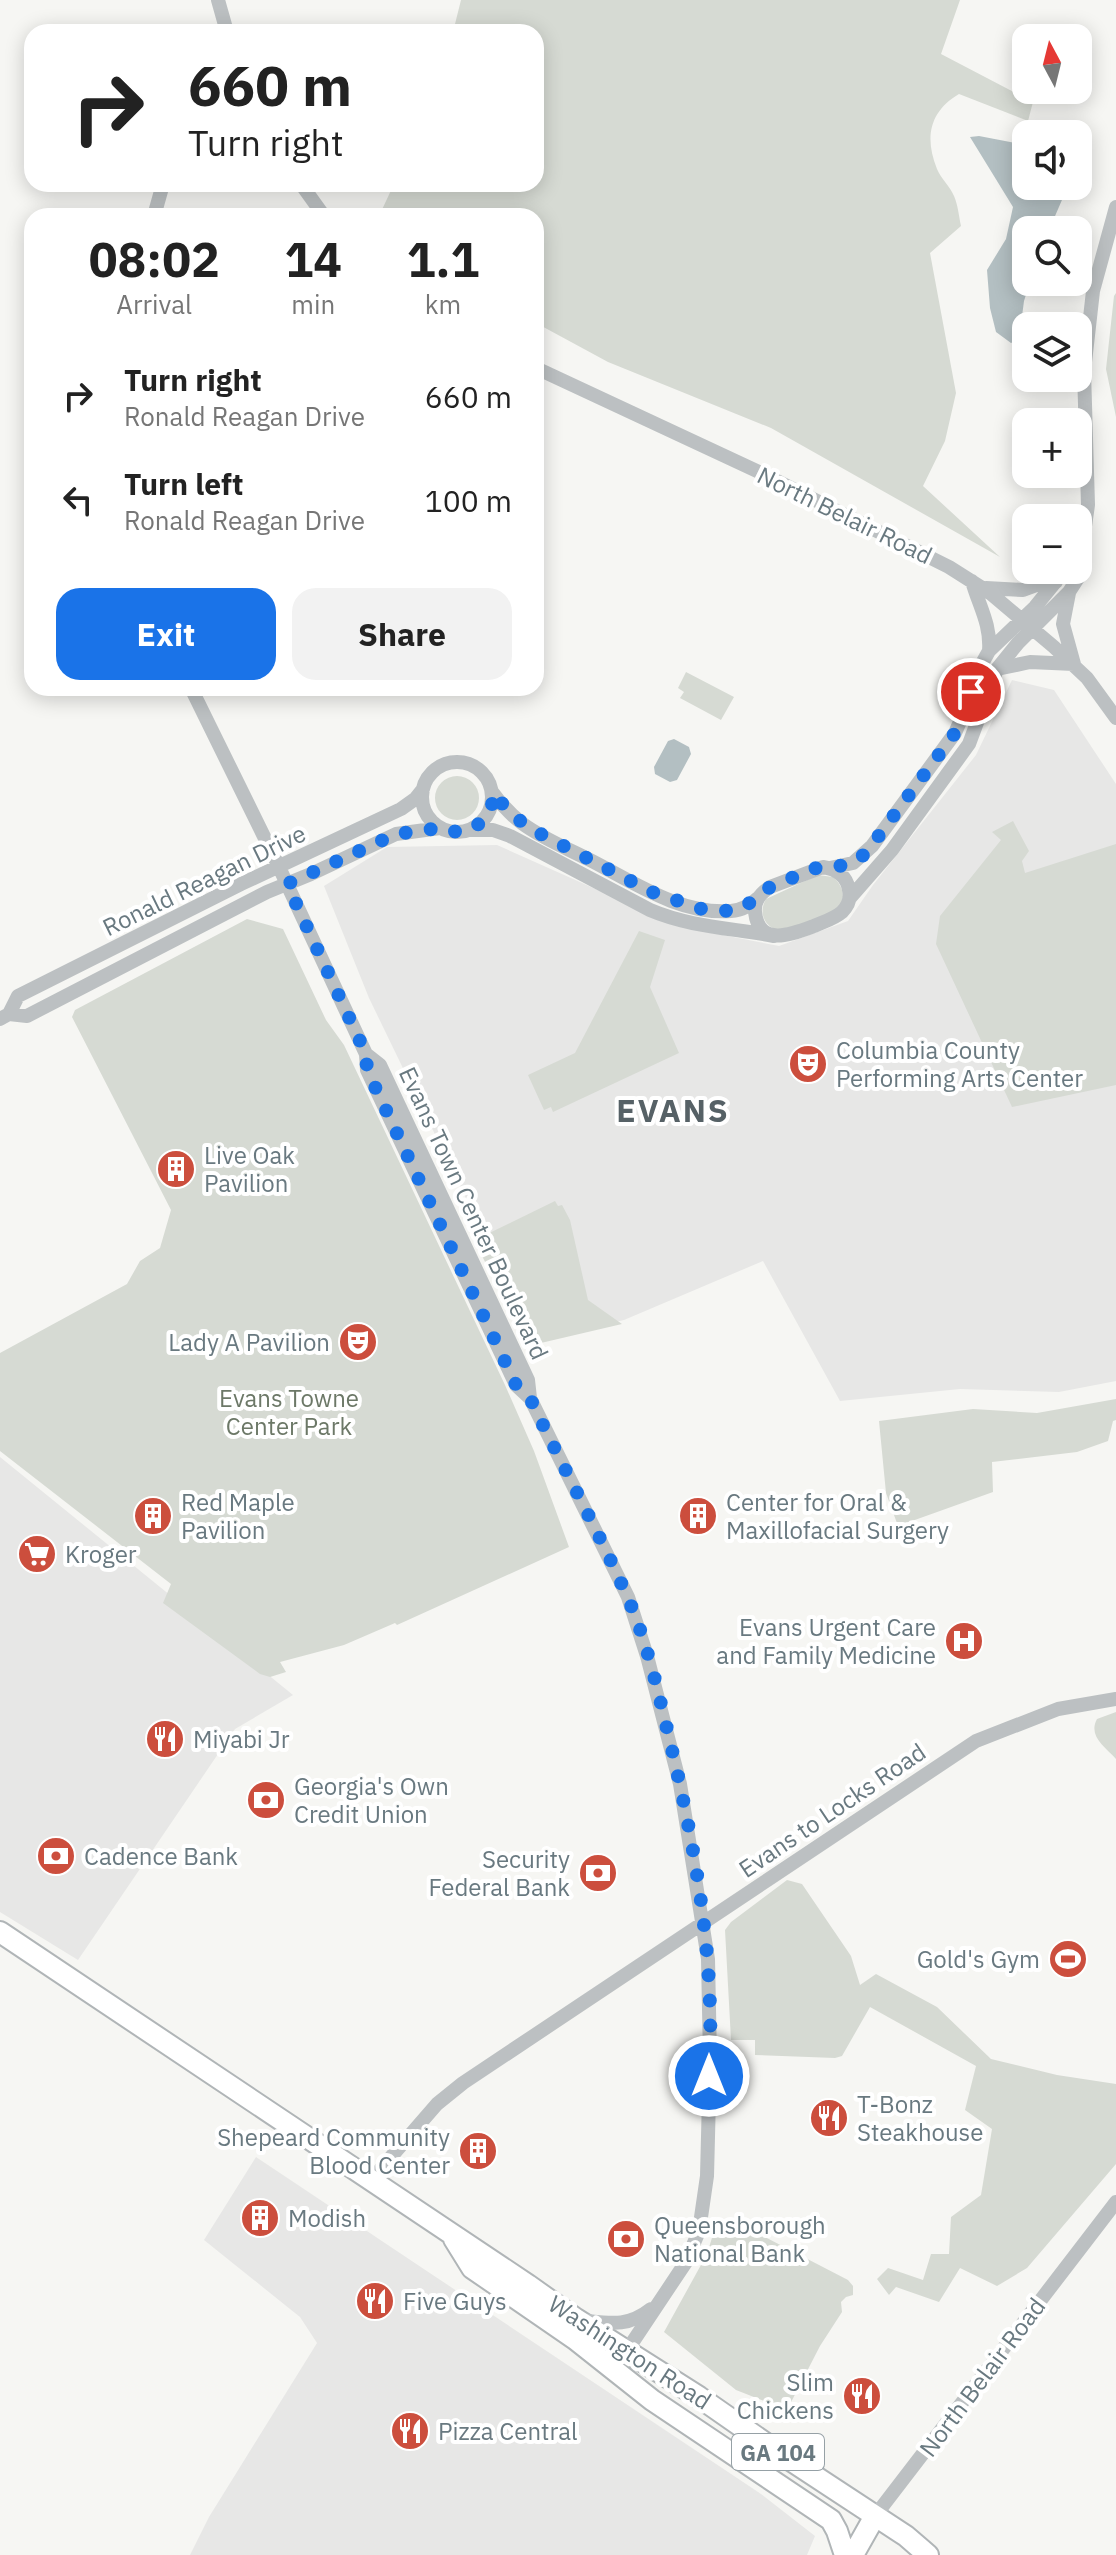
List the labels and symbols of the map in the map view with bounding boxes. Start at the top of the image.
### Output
north arrow [1012,24,1092,104]
street label: North Belair Road [752,459,938,571]
pin [937,658,1005,726]
street label: Ronald Reagan Drive [97,817,311,943]
place label: Columbia County Performing Arts Center [836,1034,1083,1094]
theatre icon: Columbia County Performing Arts Center [787,1043,829,1085]
street label: Evans Town Center Boulevard [392,1061,556,1365]
district label: EVANS [616,1089,730,1131]
place label: Live Oak Pavilion [204,1139,295,1199]
building icon: Live Oak Pavilion [155,1148,197,1190]
theatre icon: Lady A Pavilion [337,1321,379,1363]
place label: Lady A Pavilion [168,1326,330,1358]
park label: Evans Towne Center Park [219,1382,359,1442]
place label: Red Maple Pavilion [181,1486,295,1546]
place label: Center for Oral & Maxillofacial Surgery [726,1486,949,1546]
building icon: Red Maple Pavilion [132,1495,174,1537]
building icon: Center for Oral & Maxillofacial Surgery [677,1495,719,1537]
supermarket icon: Kroger [16,1533,58,1575]
place label: Kroger [65,1538,137,1570]
place label: Evans Urgent Care and Family Medicine [716,1611,936,1671]
hospital icon: Evans Urgent Care and Family Medicine [943,1620,985,1662]
restaurant icon: Miyabi Jr [144,1718,186,1760]
place label: Miyabi Jr [193,1723,290,1755]
street label: Evans to Locks Road [732,1735,932,1885]
place label: Georgia's Own Credit Union [294,1770,449,1830]
bank icon: Georgia's Own Credit Union [245,1779,287,1821]
bank icon: Cadence Bank [35,1835,77,1877]
place label: Cadence Bank [84,1840,238,1872]
place label: Security Federal Bank [428,1843,570,1903]
bank icon: Security Federal Bank [577,1852,619,1894]
sports icon: Gold's Gym [1047,1938,1089,1980]
place label: Gold's Gym [917,1943,1040,1975]
position arrow [667,2034,751,2118]
place label: T-Bonz Steakhouse [857,2088,983,2148]
restaurant icon: T-Bonz Steakhouse [808,2097,850,2139]
place label: Shepeard Community Blood Center [217,2121,450,2181]
building icon: Shepeard Community Blood Center [457,2130,499,2172]
building icon: Modish [239,2197,281,2239]
place label: Modish [288,2202,366,2234]
place label: Queensborough National Bank [654,2209,826,2269]
bank icon: Queensborough National Bank [605,2218,647,2260]
restaurant icon: Five Guys [354,2280,396,2322]
place label: Five Guys [403,2285,507,2317]
street label: Washington Road [543,2287,717,2417]
street label: North Belair Road [912,2291,1052,2463]
place label: Slim Chickens [737,2366,834,2426]
restaurant icon: Slim Chickens [841,2375,883,2417]
restaurant icon: Pizza Central [389,2410,431,2452]
place label: Pizza Central [438,2415,578,2447]
road number: GA 104 [732,2434,824,2470]

